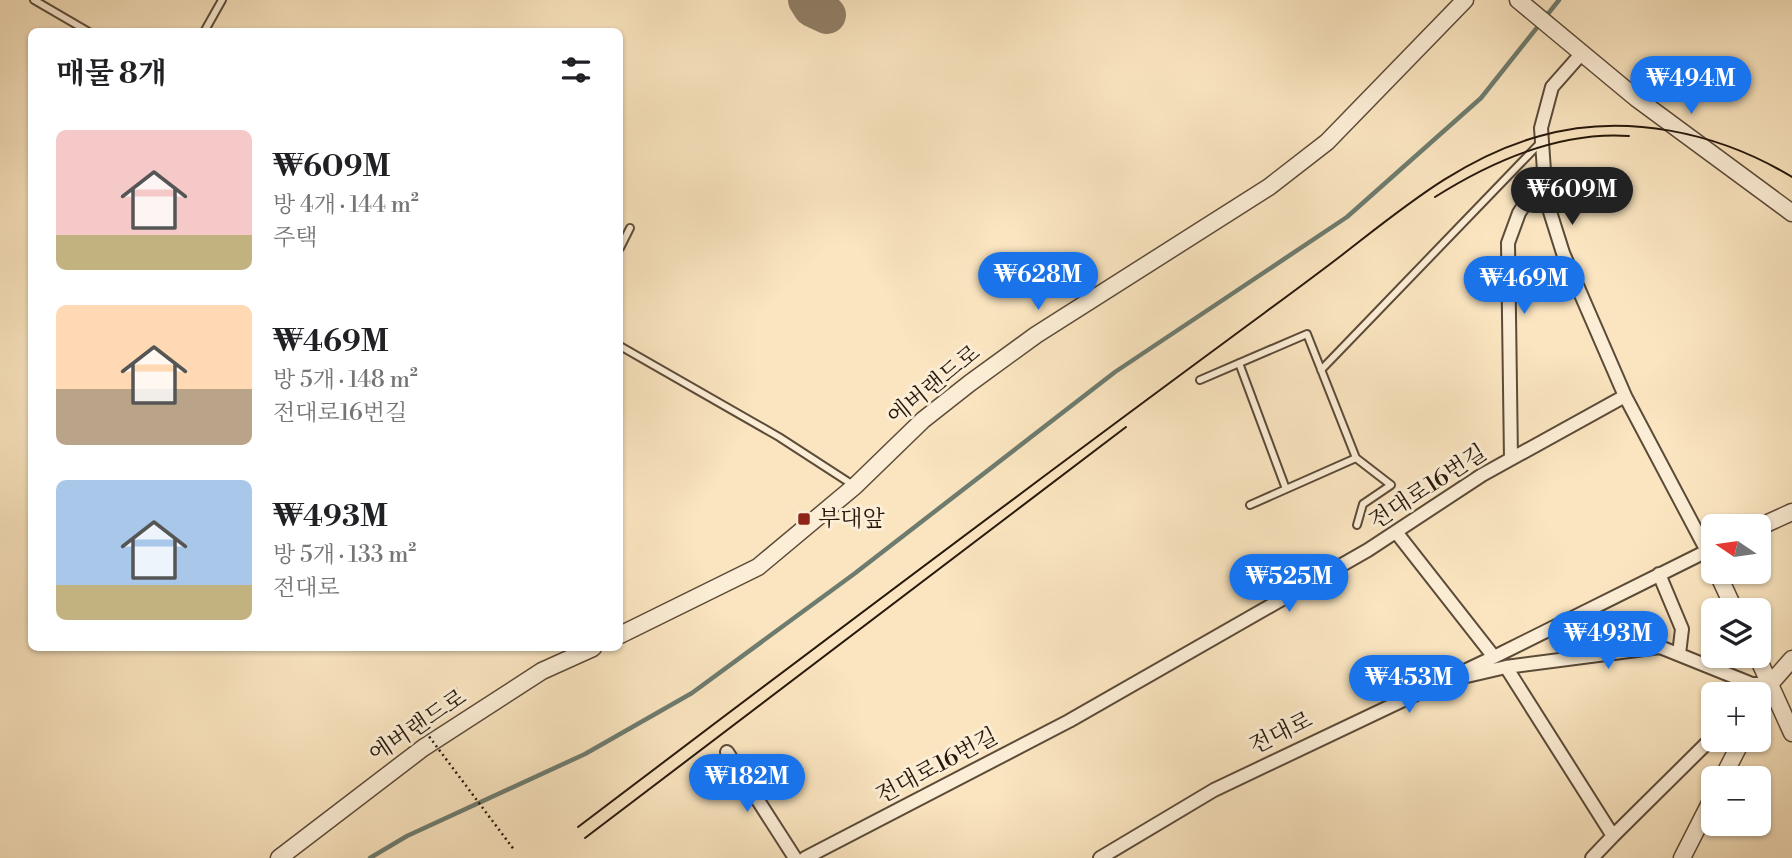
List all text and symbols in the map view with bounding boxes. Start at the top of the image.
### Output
icon: filters [557,51,595,89]
text: 매물 8개 [56,55,167,93]
pin: ₩494M [1642,57,1740,116]
text: ₩494M [1646,65,1736,93]
text: ₩609M [273,148,390,186]
icon: home [112,158,196,242]
pin: ₩609M [1523,168,1621,227]
text: ₩609M [1527,176,1617,204]
text: 방 4개 · 144 m² [273,191,419,219]
text: 주택 [273,224,317,252]
pin: ₩628M [989,252,1087,312]
pin: ₩469M [1475,256,1573,316]
text: ₩628M [994,261,1082,289]
text: ₩469M [1480,265,1568,293]
text: ₩469M [273,323,389,361]
icon: home [112,333,196,417]
street label: 에버랜드로 [882,339,986,431]
text: 방 5개 · 148 m² [273,366,418,394]
text: 전대로16번길 [273,399,407,427]
street label: 전대로16번길 [1364,439,1492,535]
text: ₩493M [273,498,388,536]
place label: 부대앞 [818,505,885,533]
icon: home [112,508,196,592]
marker: 부대앞 [796,511,812,527]
north arrow [1701,514,1771,584]
map controls [1701,514,1771,836]
text: 방 5개 · 133 m² [273,541,416,569]
pin: ₩525M [1240,554,1338,614]
text: ₩525M [1245,563,1333,591]
text: 전대로 [273,574,340,602]
button: layers [1701,598,1771,668]
pin: ₩493M [1559,612,1657,671]
text: ₩493M [1564,620,1652,648]
pin: ₩453M [1360,656,1458,715]
text: ₩453M [1365,664,1453,692]
button: + [1701,682,1771,752]
street label: 에버랜드로 [364,683,472,769]
street label: 전대로 [1245,706,1317,760]
street label: 전대로16번길 [871,722,1003,810]
pin: ₩182M [698,754,796,814]
text: ₩182M [705,763,789,791]
button: − [1701,766,1771,836]

